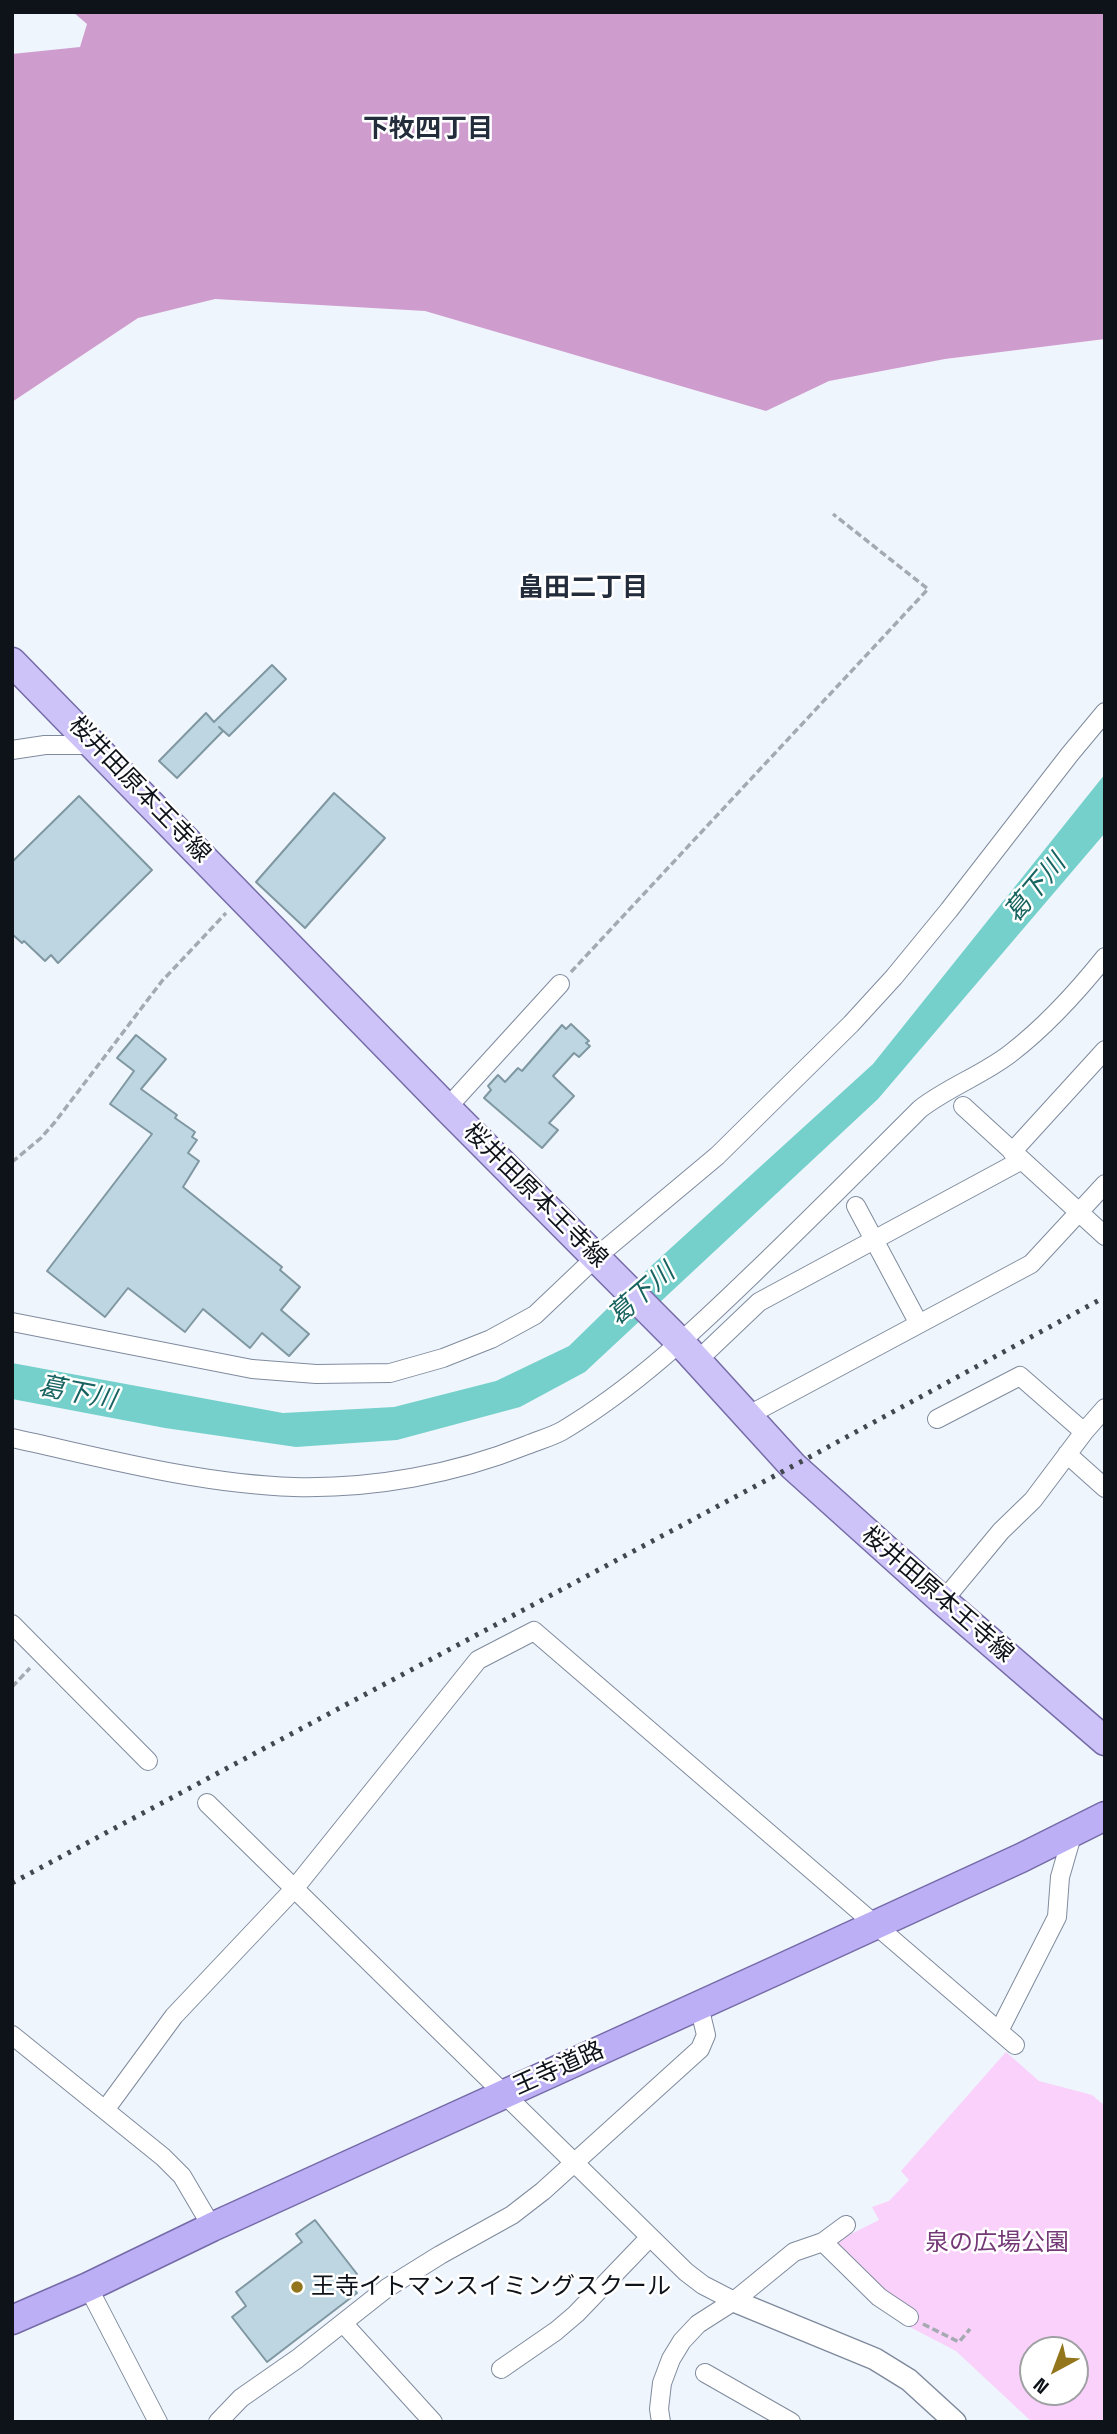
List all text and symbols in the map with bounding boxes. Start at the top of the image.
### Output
district label: 下牧四丁目 [363,114,493,146]
district label: 畠田二丁目 [518,573,648,605]
street label: 桜井田原本王寺線 [62,711,216,869]
water label: 葛下川 [999,849,1073,929]
street label: 桜井田原本王寺線 [457,1118,613,1274]
water label: 葛下川 [602,1258,682,1332]
water label: 葛下川 [36,1371,118,1417]
street label: 桜井田原本王寺線 [855,1521,1019,1669]
street label: 王寺道路 [509,2036,609,2102]
park label: 泉の広場公園 [925,2229,1069,2257]
place label: 王寺イトマンスイミングスクール [311,2273,671,2301]
marker: 王寺イトマンスイミングスクール [289,2279,305,2295]
north arrow [1019,2336,1089,2406]
text: N [1028,2372,1054,2399]

